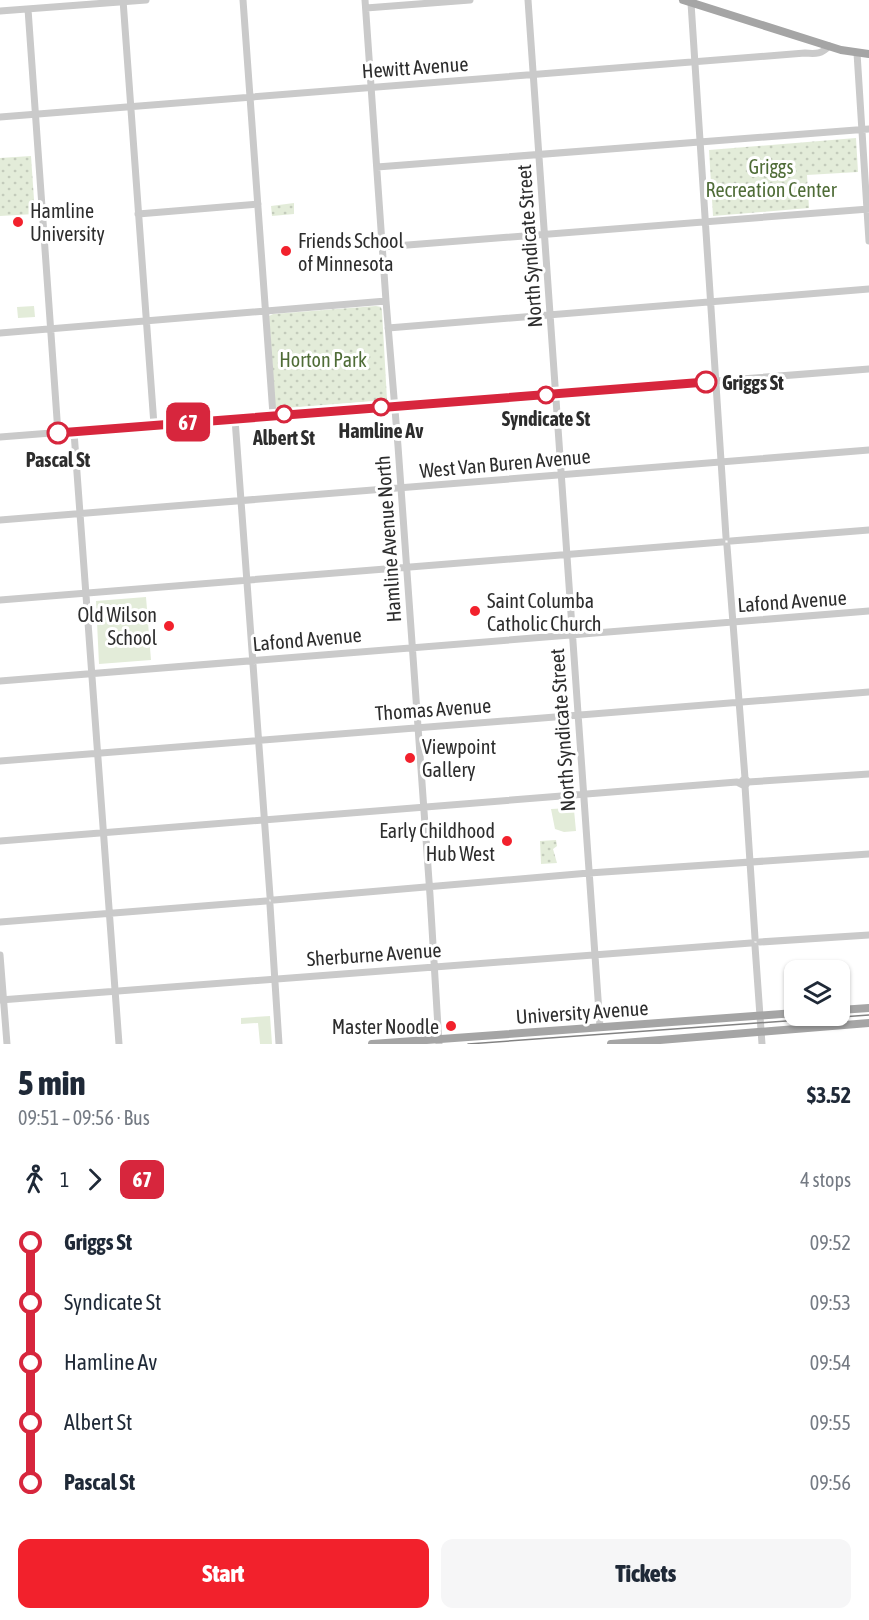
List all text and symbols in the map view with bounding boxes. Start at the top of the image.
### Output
street label: Hewitt Avenue [361,52,469,82]
park label: Griggs Recreation Center [705,155,838,201]
street label: North Syndicate Street [512,164,546,328]
place label: Hamline University [30,199,105,245]
marker: Hamline University [11,215,25,229]
place label: Friends School of Minnesota [298,229,405,275]
marker: Friends School of Minnesota [279,244,293,258]
park label: Horton Park [279,348,367,371]
marker: Griggs St [695,371,717,393]
place label: Griggs St [722,371,784,394]
marker: Syndicate St [537,386,555,404]
marker: Hamline Av [372,398,390,416]
line badge: 67 [161,402,215,442]
marker: Albert St [275,405,293,423]
place label: Syndicate St [502,407,590,430]
text: 67 [178,410,198,434]
place label: Hamline Av [339,419,424,442]
marker: Pascal St [47,422,69,444]
place label: Albert St [252,426,315,449]
street label: West Van Buren Avenue [419,444,591,482]
place label: Pascal St [26,448,91,471]
street label: Hamline Avenue North [371,455,405,623]
street label: Lafond Avenue [737,586,847,616]
place label: Saint Columba Catholic Church [487,589,602,635]
place label: Old Wilson School [77,603,158,649]
marker: Saint Columba Catholic Church [468,604,482,618]
marker: Old Wilson School [162,619,176,633]
street label: Lafond Avenue [252,623,362,655]
street label: North Syndicate Street [545,648,579,812]
street label: Thomas Avenue [374,693,492,725]
place label: Viewpoint Gallery [422,735,496,781]
marker: Viewpoint Gallery [403,751,417,765]
place label: Early Childhood Hub West [379,819,495,865]
marker: Early Childhood Hub West [500,834,514,848]
street label: Sherburne Avenue [306,938,442,970]
map controls [784,960,850,1026]
button: layers [784,960,850,1026]
street label: University Avenue [515,996,649,1028]
place label: Master Noodle [332,1015,439,1038]
marker: Master Noodle [444,1019,458,1033]
text: 5 min [18,1064,85,1102]
text: $3.52 [807,1082,851,1108]
text: 09:51 – 09:56 · Bus [18,1106,150,1129]
icon: walk [18,1163,51,1196]
icon: forward [78,1163,111,1196]
text: 67 [132,1167,152,1191]
text: 1 [60,1168,69,1191]
text: 4 stops [800,1168,851,1191]
text: Griggs St [64,1229,132,1255]
text: 09:52 [810,1231,851,1254]
text: Syndicate St [64,1289,161,1315]
text: 09:53 [810,1291,851,1314]
text: Hamline Av [64,1349,157,1375]
text: 09:54 [810,1351,851,1374]
text: Albert St [64,1409,132,1435]
text: 09:55 [810,1411,851,1434]
text: Pascal St [64,1469,135,1495]
text: 09:56 [810,1471,851,1494]
button: Start [18,1539,429,1608]
button: Tickets [441,1539,851,1608]

